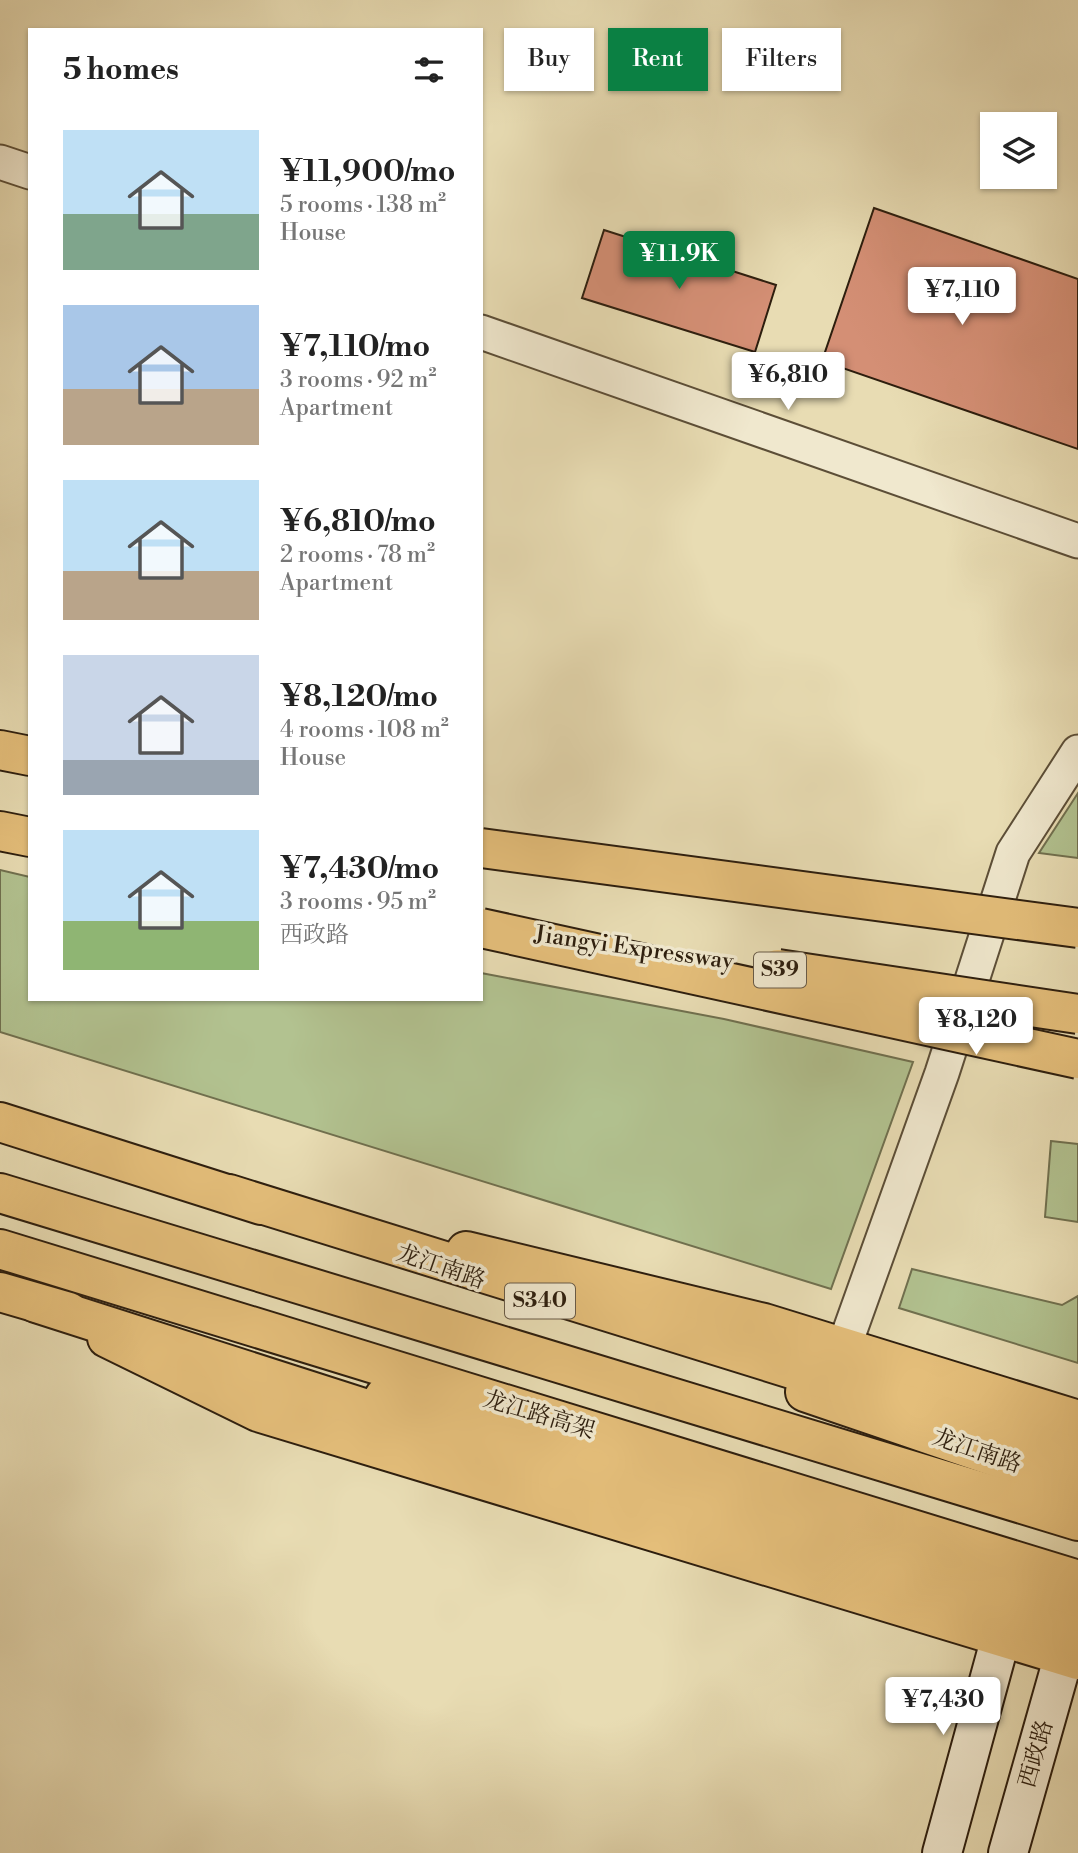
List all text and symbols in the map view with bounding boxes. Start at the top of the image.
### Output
chip: Buy [504,28,594,91]
chip: Rent [608,28,708,91]
chip: Filters [722,28,841,91]
text: 5 homes [63,51,179,89]
icon: filters [410,51,448,89]
map controls [980,112,1057,189]
button: layers [980,112,1057,189]
text: ¥11,900/mo [280,153,456,191]
icon: home [119,158,203,242]
text: 5 rooms · 138 m² [280,191,446,219]
text: House [280,219,346,247]
pin: ¥11.9K [622,232,736,291]
text: ¥11.9K [639,240,719,268]
pin: ¥7,110 [905,268,1019,327]
text: ¥7,110 [924,276,1000,304]
text: ¥7,110/mo [280,328,430,366]
icon: home [119,333,203,417]
pin: ¥6,810 [731,352,845,412]
text: ¥6,810 [748,361,828,389]
text: 3 rooms · 92 m² [280,366,436,394]
text: Apartment [280,394,393,422]
text: ¥6,810/mo [280,503,436,541]
icon: home [119,508,203,592]
text: 2 rooms · 78 m² [280,541,435,569]
text: Apartment [280,569,393,597]
text: ¥8,120/mo [280,678,438,716]
icon: home [119,683,203,767]
text: 4 rooms · 108 m² [280,716,449,744]
text: House [280,744,346,772]
text: ¥7,430/mo [280,850,439,888]
icon: home [119,858,203,942]
text: 3 rooms · 95 m² [280,888,436,916]
street label: Jiangyi Expressway [532,920,736,976]
text: 西政路 [280,921,349,949]
road number: S39 [754,953,806,988]
pin: ¥8,120 [919,998,1033,1057]
text: ¥8,120 [935,1006,1017,1034]
street label: 龙江南路 [393,1239,489,1295]
road number: S340 [505,1284,575,1318]
street label: 龙江路高架 [480,1385,598,1445]
street label: 龙江南路 [929,1423,1025,1479]
pin: ¥7,430 [886,1678,1000,1737]
text: ¥7,430 [901,1686,985,1714]
street label: 西政路 [1013,1717,1059,1791]

